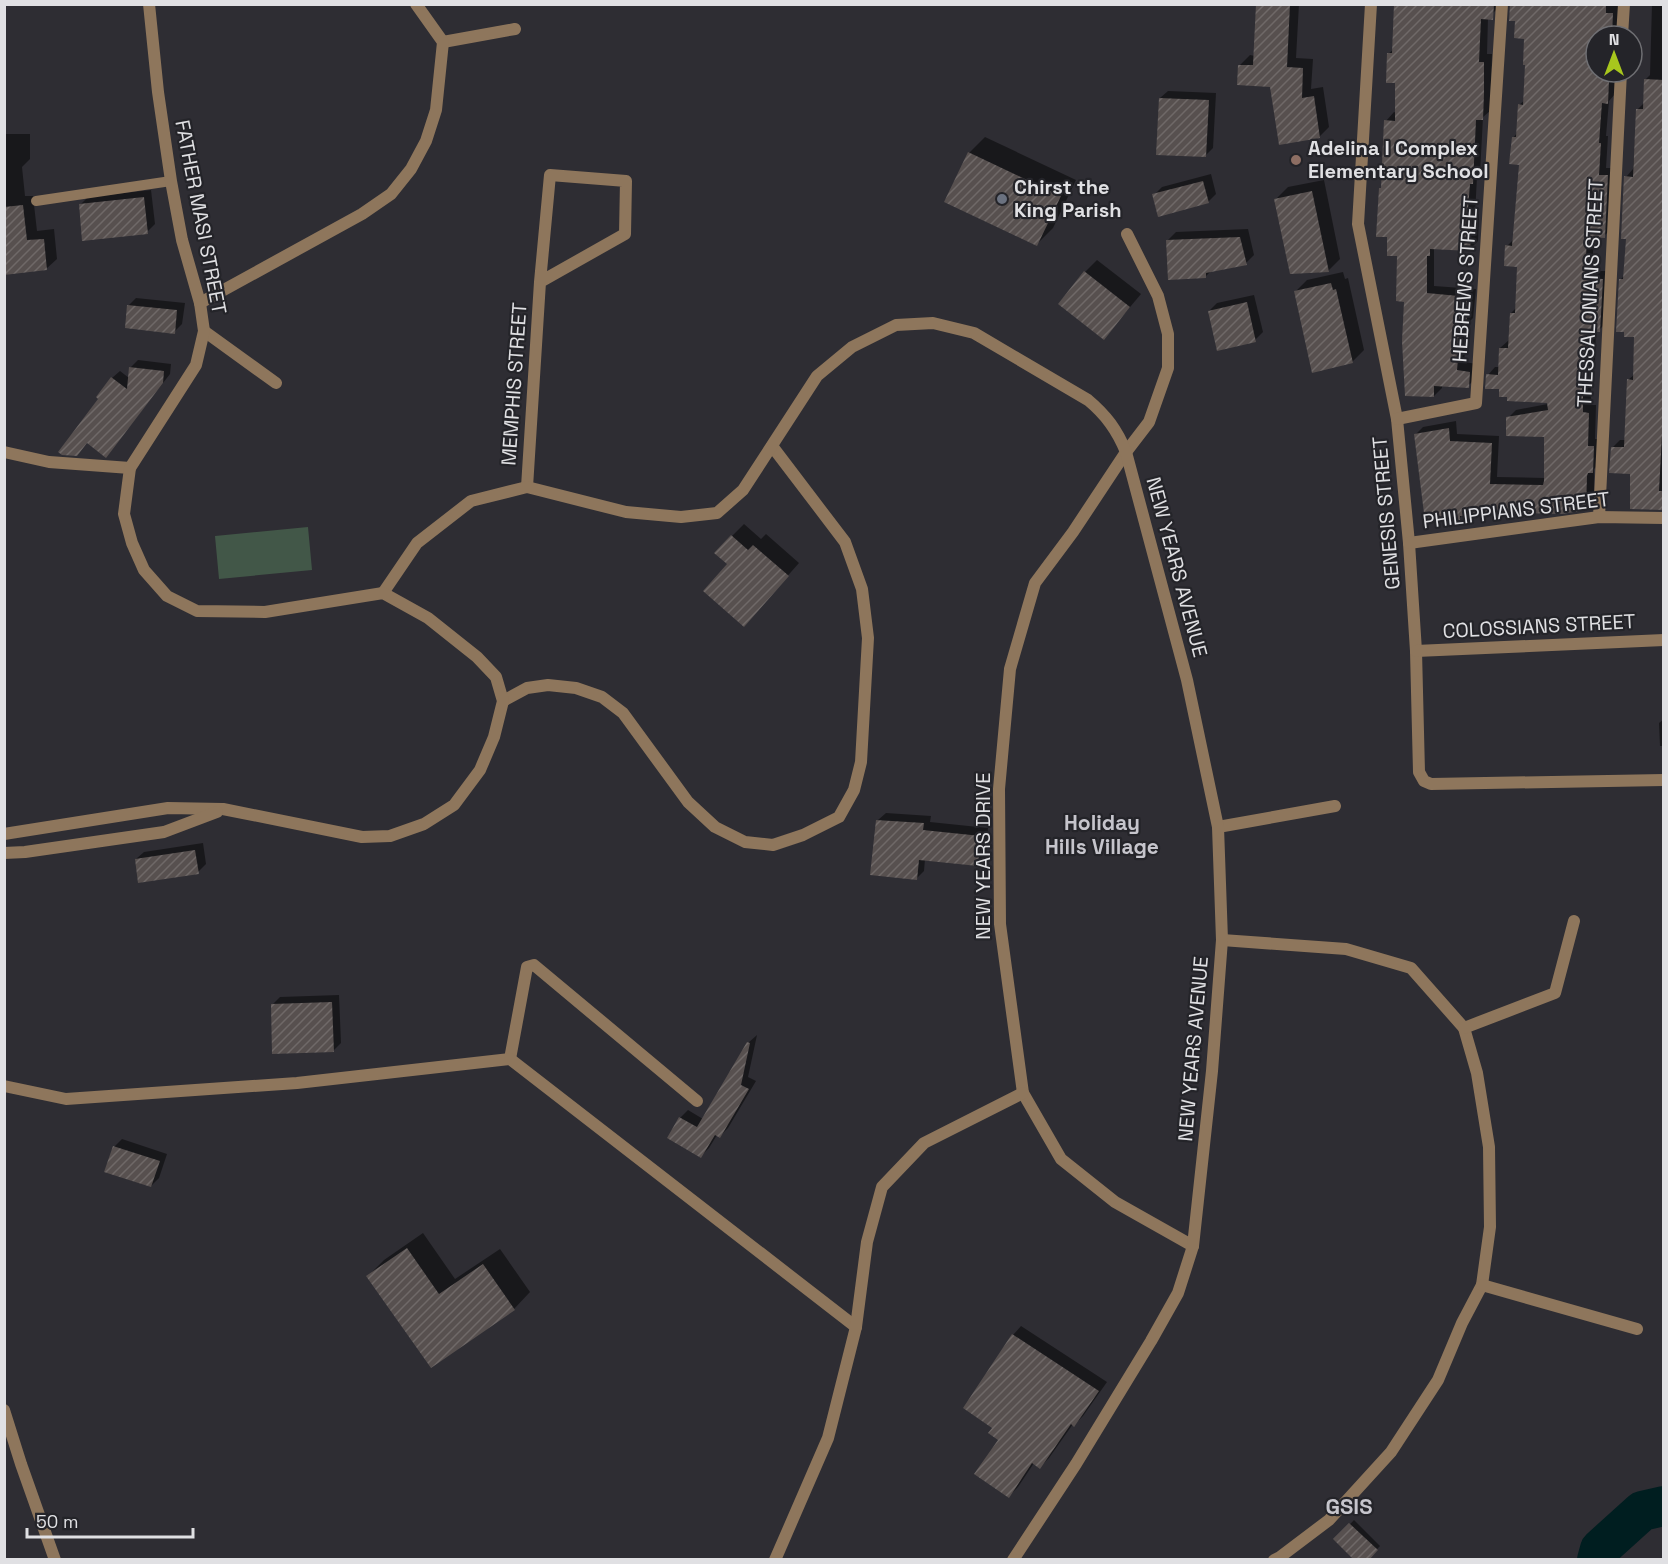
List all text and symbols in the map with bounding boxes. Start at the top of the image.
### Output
north arrow [1584,24,1644,84]
text: N [1609,29,1619,50]
street label: FATHER MASI STREET [169,118,233,317]
place label: Adelina I Complex Elementary School [1308,135,1489,184]
marker: Adelina I Complex Elementary School [1289,153,1303,167]
place label: Chirst the King Parish [1014,174,1121,223]
street label: THESSALONIANS STREET [1571,178,1609,408]
marker: Chirst the King Parish [995,192,1009,206]
street label: HEBREWS STREET [1446,195,1484,363]
street label: MEMPHIS STREET [495,301,533,467]
street label: GENESIS STREET [1366,435,1406,591]
street label: NEW YEARS AVENUE [1140,474,1214,660]
street label: PHILIPPIANS STREET [1421,486,1611,534]
street label: COLOSSIANS STREET [1442,608,1636,644]
street label: NEW YEARS DRIVE [970,772,996,940]
district label: Holiday Hills Village [1045,809,1159,860]
street label: NEW YEARS AVENUE [1172,955,1214,1143]
district label: GSIS [1325,1492,1373,1520]
scale bar [27,1501,194,1539]
text: 50 m [36,1510,78,1533]

